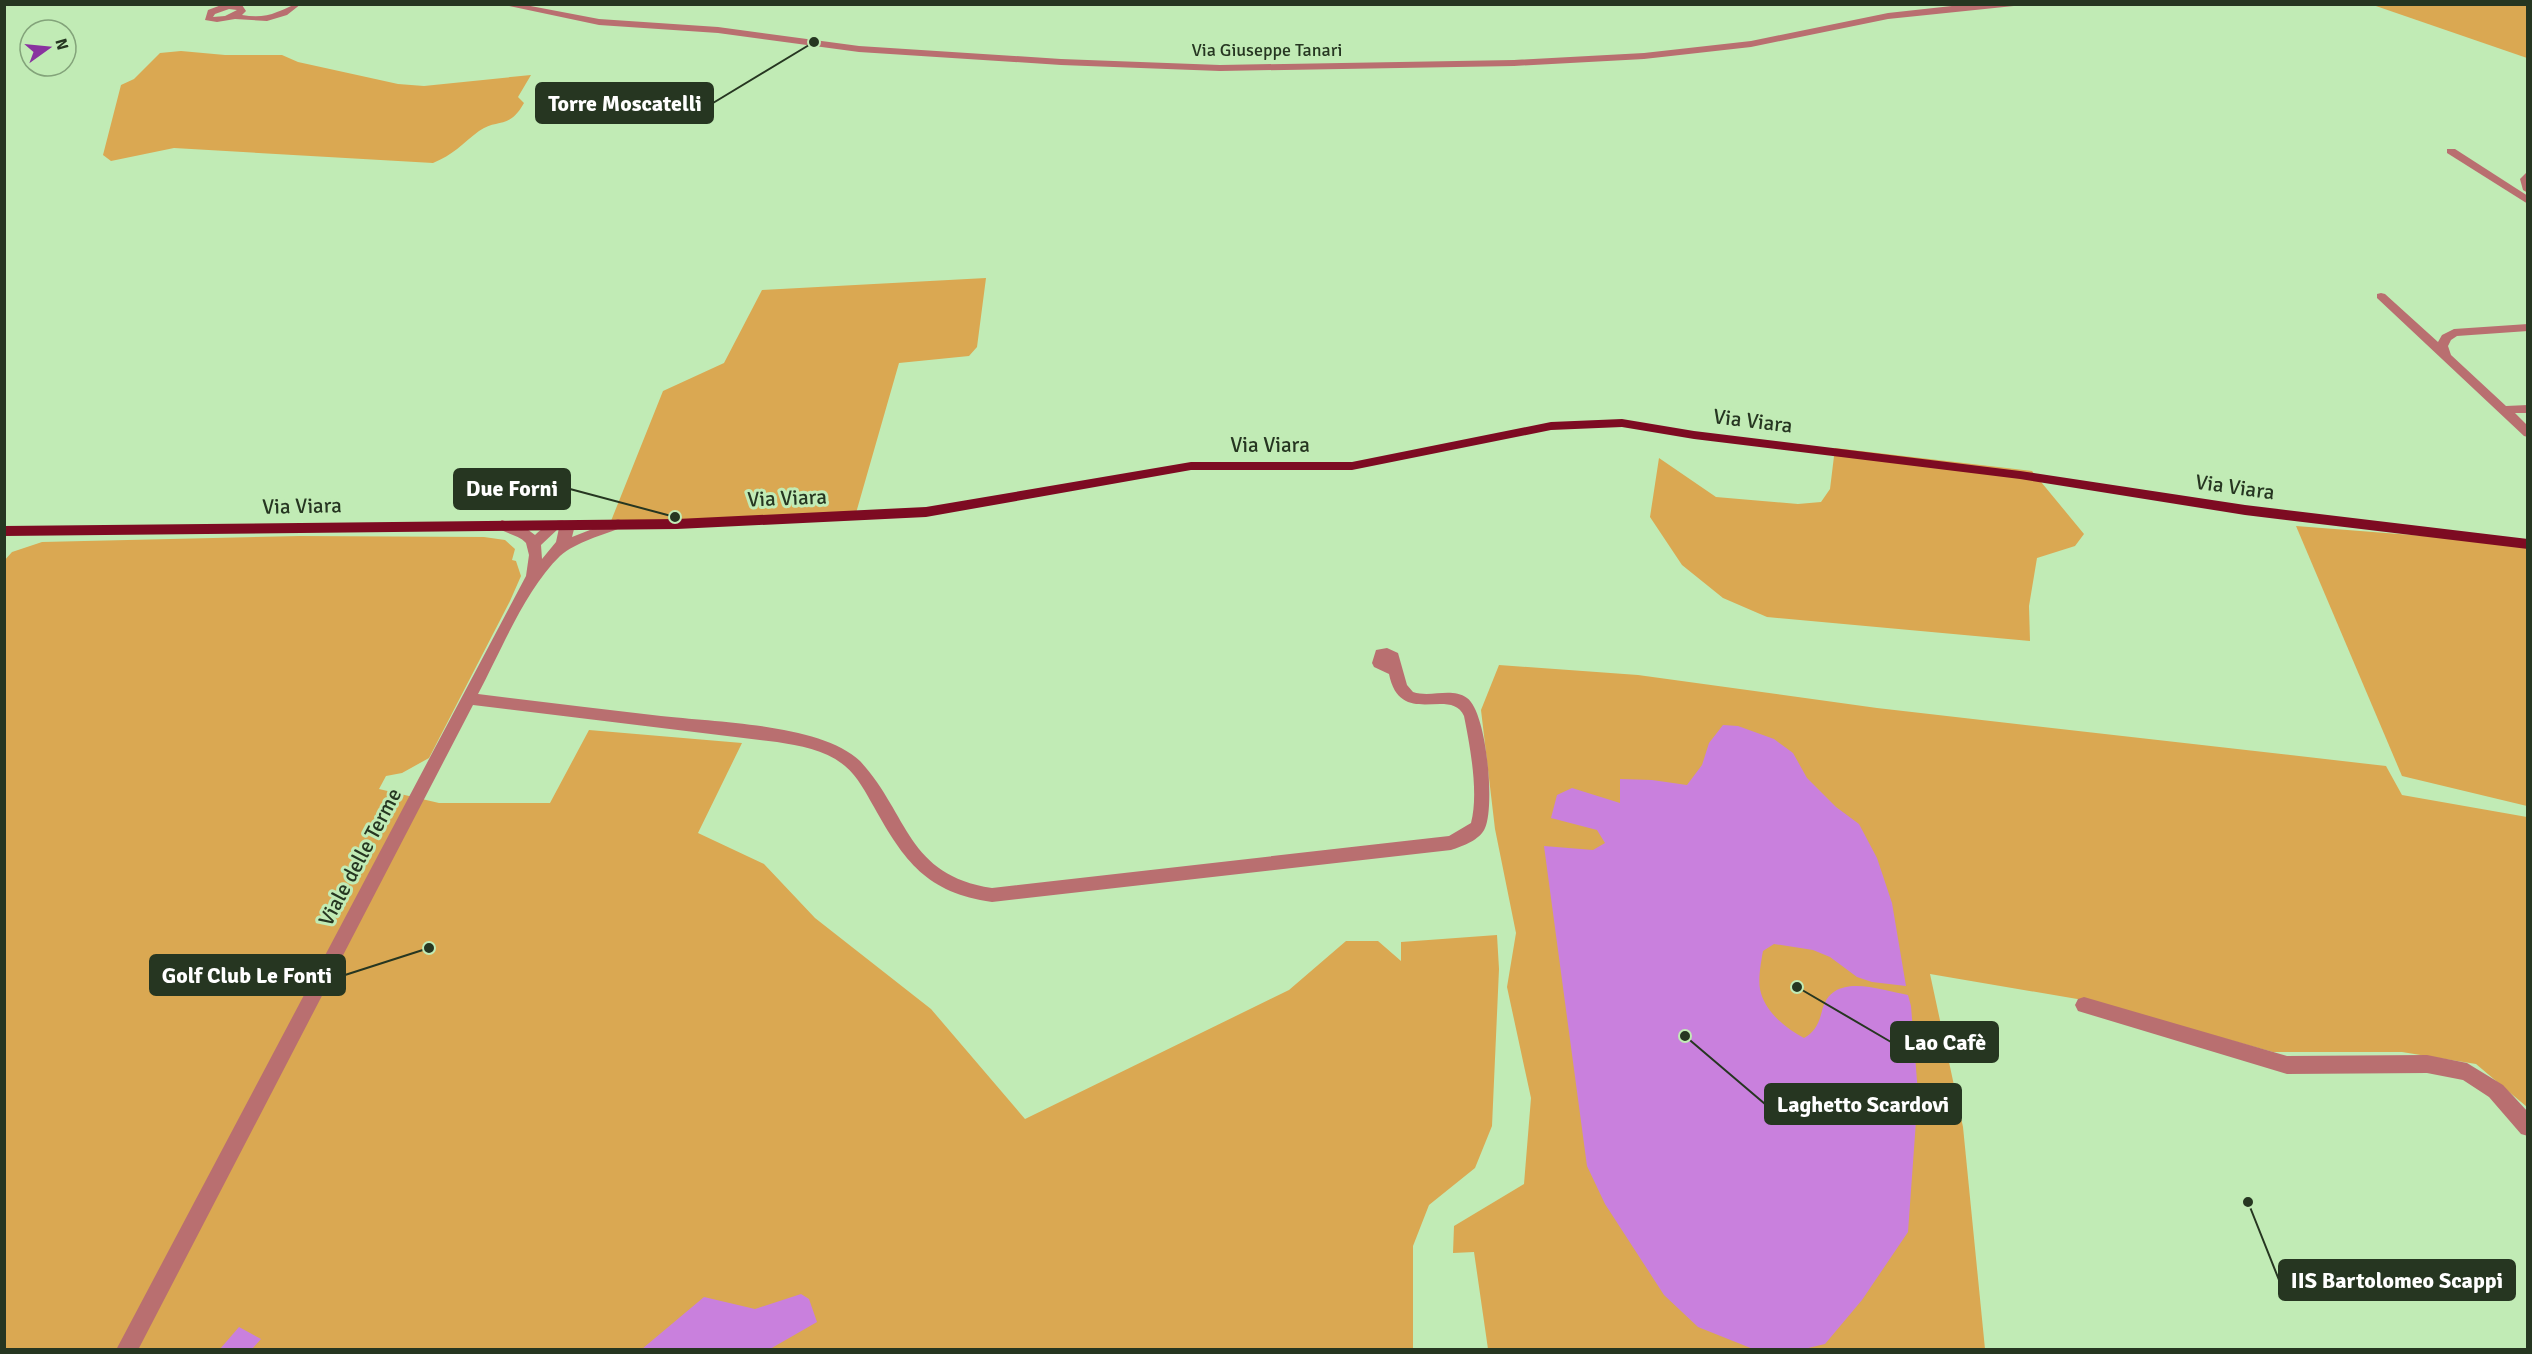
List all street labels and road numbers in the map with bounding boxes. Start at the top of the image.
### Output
street label: Via Giuseppe Tanari [1192,39,1342,61]
street label: Via Viara [1712,403,1794,439]
street label: Via Viara [1230,432,1310,458]
street label: Via Viara [2194,469,2276,505]
street label: Via Viara [747,484,827,512]
street label: Via Viara [262,492,342,520]
street label: Viale delle Terme [313,784,407,930]

